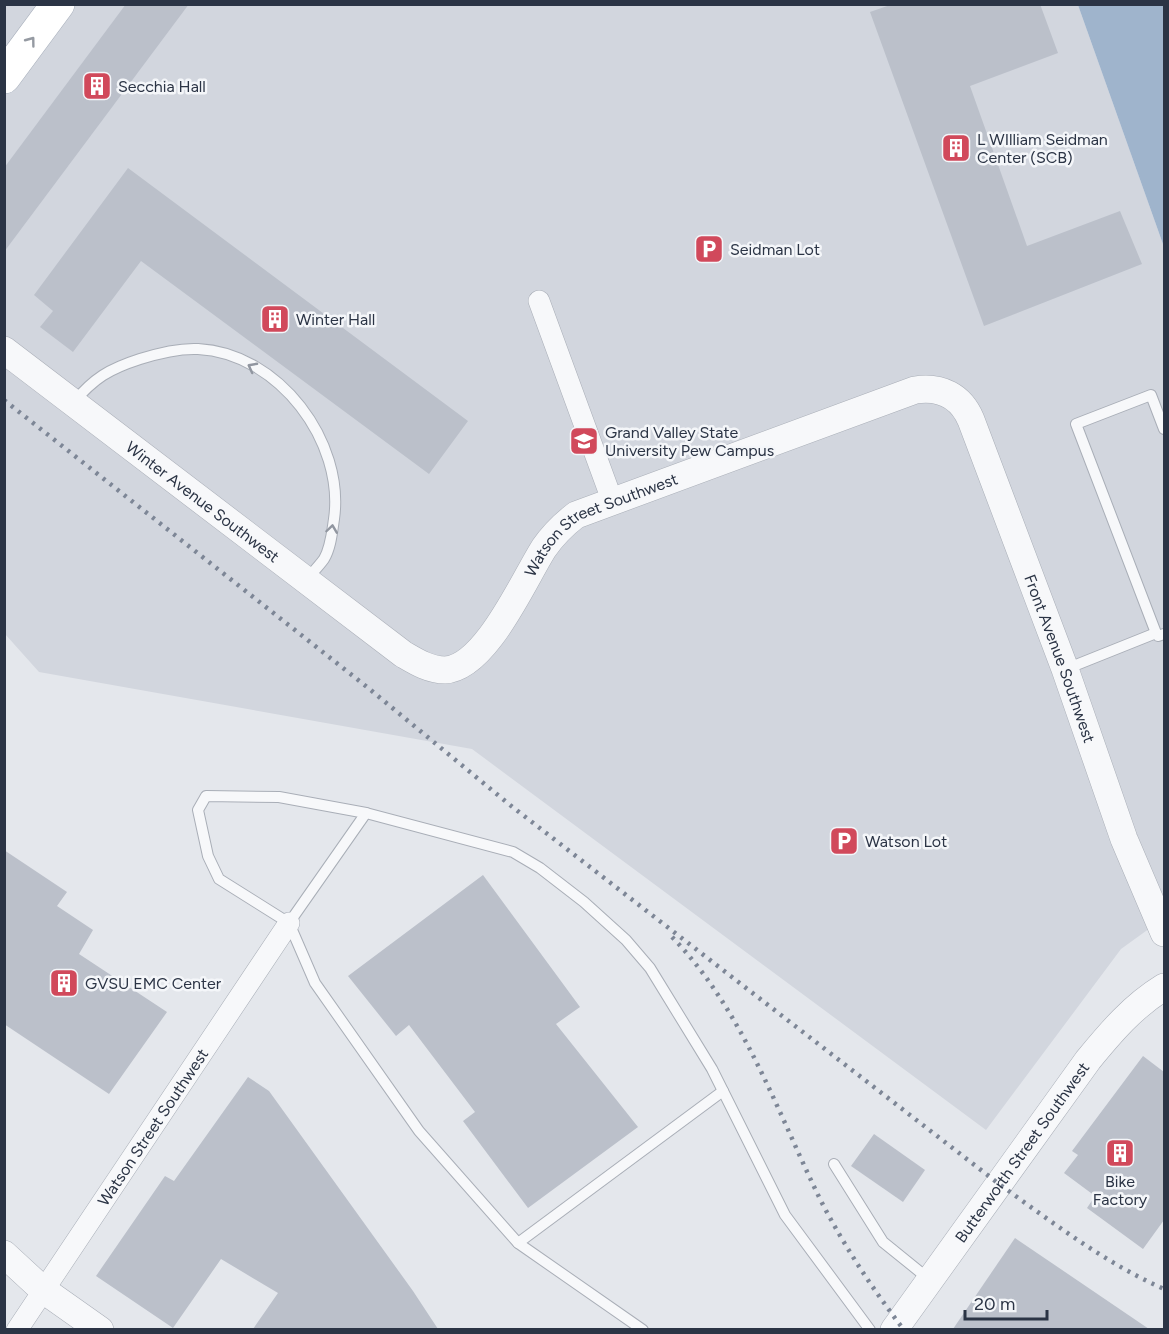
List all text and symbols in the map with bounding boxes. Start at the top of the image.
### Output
one-way arrow [24,36,35,47]
building icon: Secchia Hall [81,70,113,102]
place label: Secchia Hall [118,77,206,96]
place label: L WIlliam Seidman Center (SCB) [977,130,1108,167]
building icon: L WIlliam Seidman Center (SCB) [940,132,972,164]
parking icon: Seidman Lot [693,233,725,265]
place label: Seidman Lot [730,240,820,259]
building icon: Winter Hall [259,303,291,335]
place label: Winter Hall [296,310,375,329]
one-way arrow [248,363,258,374]
place label: Grand Valley State University Pew Campus [605,423,774,460]
school or university icon: Grand Valley State University Pew Campus [568,425,600,457]
street label: Winter Avenue Southwest [122,437,283,566]
street label: Watson Street Southwest [520,469,680,580]
one-way arrow [326,525,338,534]
street label: Front Avenue Southwest [1021,572,1099,745]
parking icon: Watson Lot [828,825,860,857]
place label: Watson Lot [865,832,947,851]
building icon: GVSU EMC Center [48,967,80,999]
place label: GVSU EMC Center [85,974,222,993]
street label: Watson Street Southwest [93,1045,212,1209]
street label: Butterworth Street Southwest [951,1058,1093,1246]
building icon: Bike Factory [1104,1137,1136,1169]
place label: Bike Factory [1093,1172,1148,1209]
scale bar [965,1283,1048,1321]
text: 20 m [974,1293,1015,1315]

